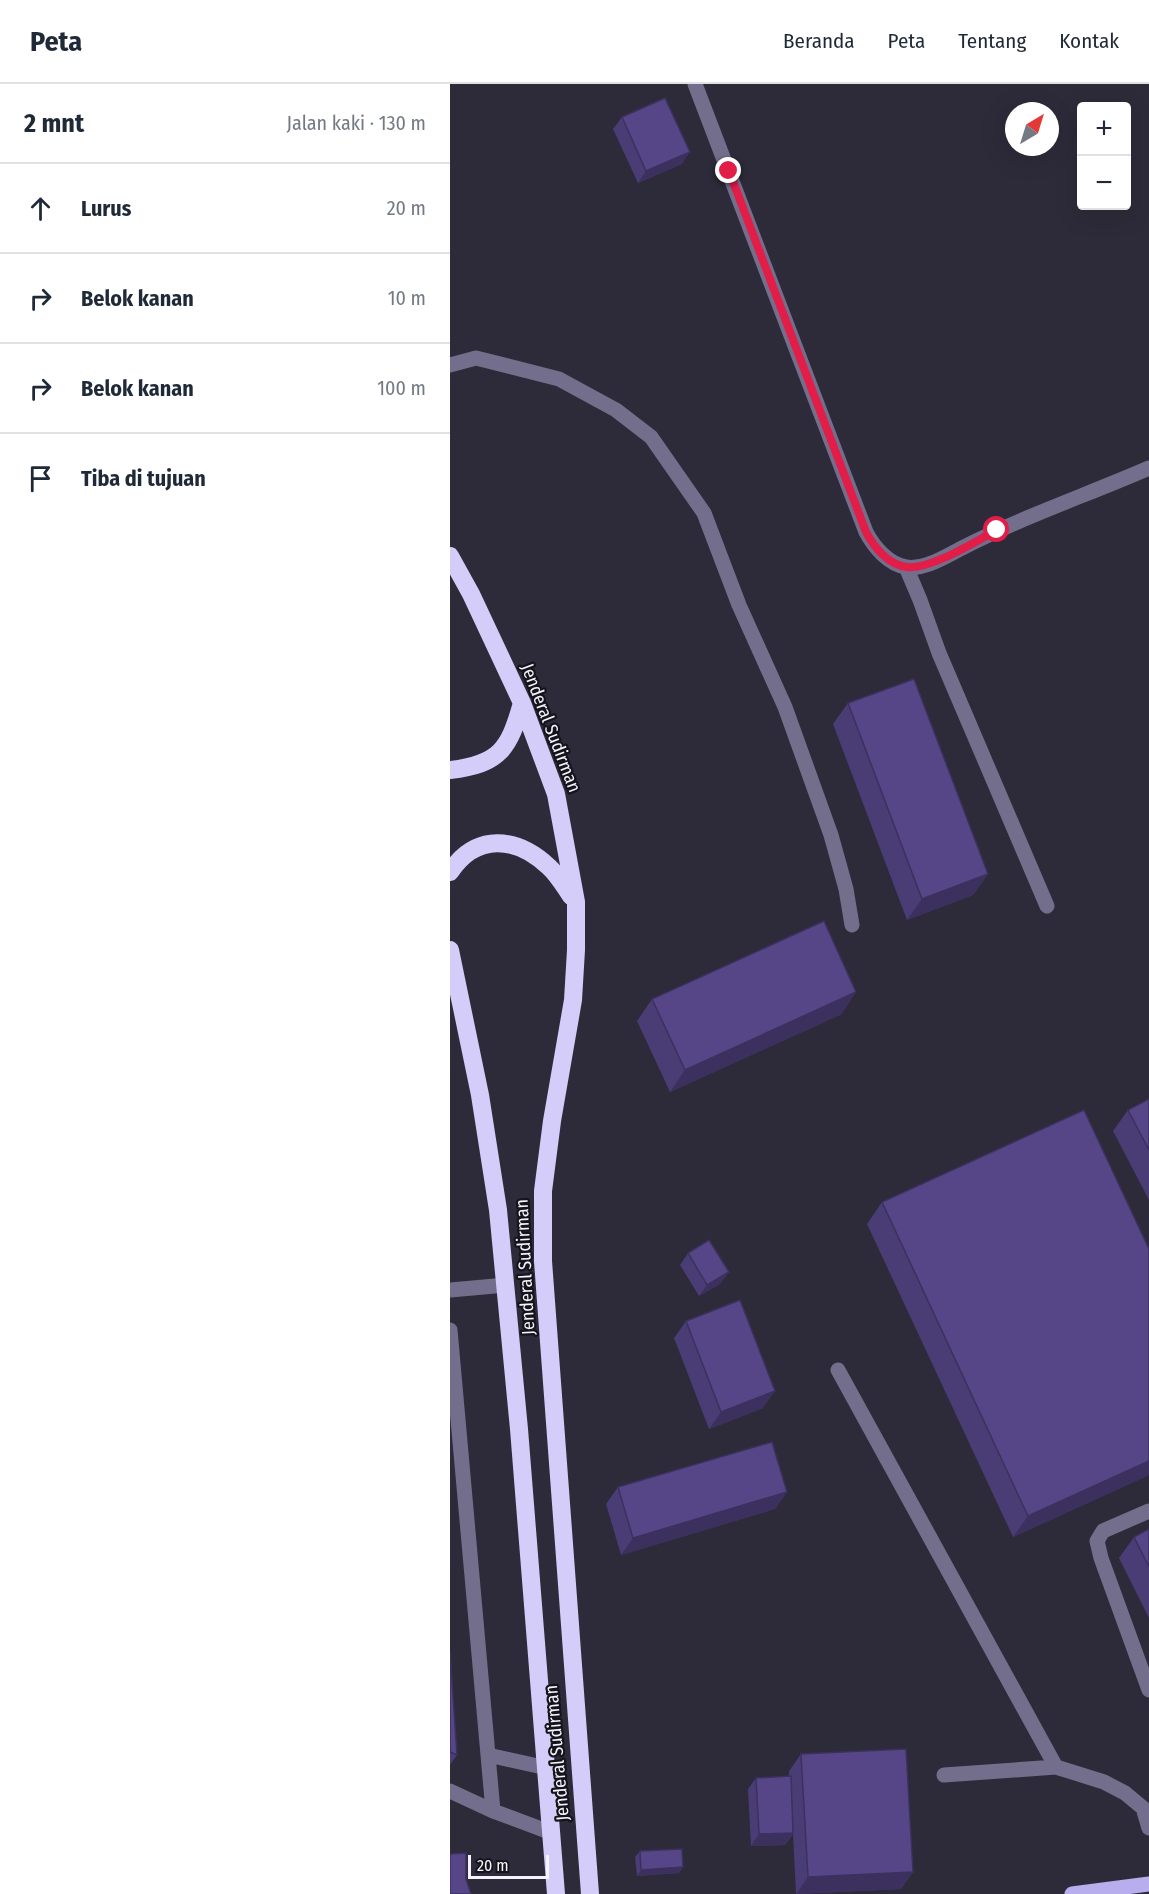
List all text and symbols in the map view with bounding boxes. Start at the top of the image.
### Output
text: Peta [30,25,82,58]
text: Beranda [783,28,855,54]
text: Peta [888,28,925,54]
text: Tentang [958,28,1026,54]
text: Kontak [1059,28,1119,54]
north arrow [1005,102,1059,156]
map controls [1077,102,1131,210]
button: + [1077,102,1131,156]
text: 2 mnt [24,108,84,139]
text: Jalan kaki · 130 m [287,111,426,135]
button: − [1077,156,1131,210]
route end [715,157,741,183]
icon: ahead [24,192,57,225]
text: Lurus [81,195,131,222]
text: 20 m [387,196,426,220]
icon: right [24,282,57,315]
text: Belok kanan [81,285,194,312]
text: 10 m [388,286,426,310]
icon: right [24,372,57,405]
text: Belok kanan [81,375,194,402]
text: 100 m [377,376,426,400]
icon: arrive [24,462,57,495]
text: Tiba di tujuan [81,465,206,492]
route start [983,516,1009,542]
street label: Jenderal Sudirman [516,661,586,795]
street label: Jenderal Sudirman [510,1198,540,1336]
street label: Jenderal Sudirman [540,1684,574,1822]
scale bar [468,1852,549,1880]
text: 20 m [477,1856,508,1875]

